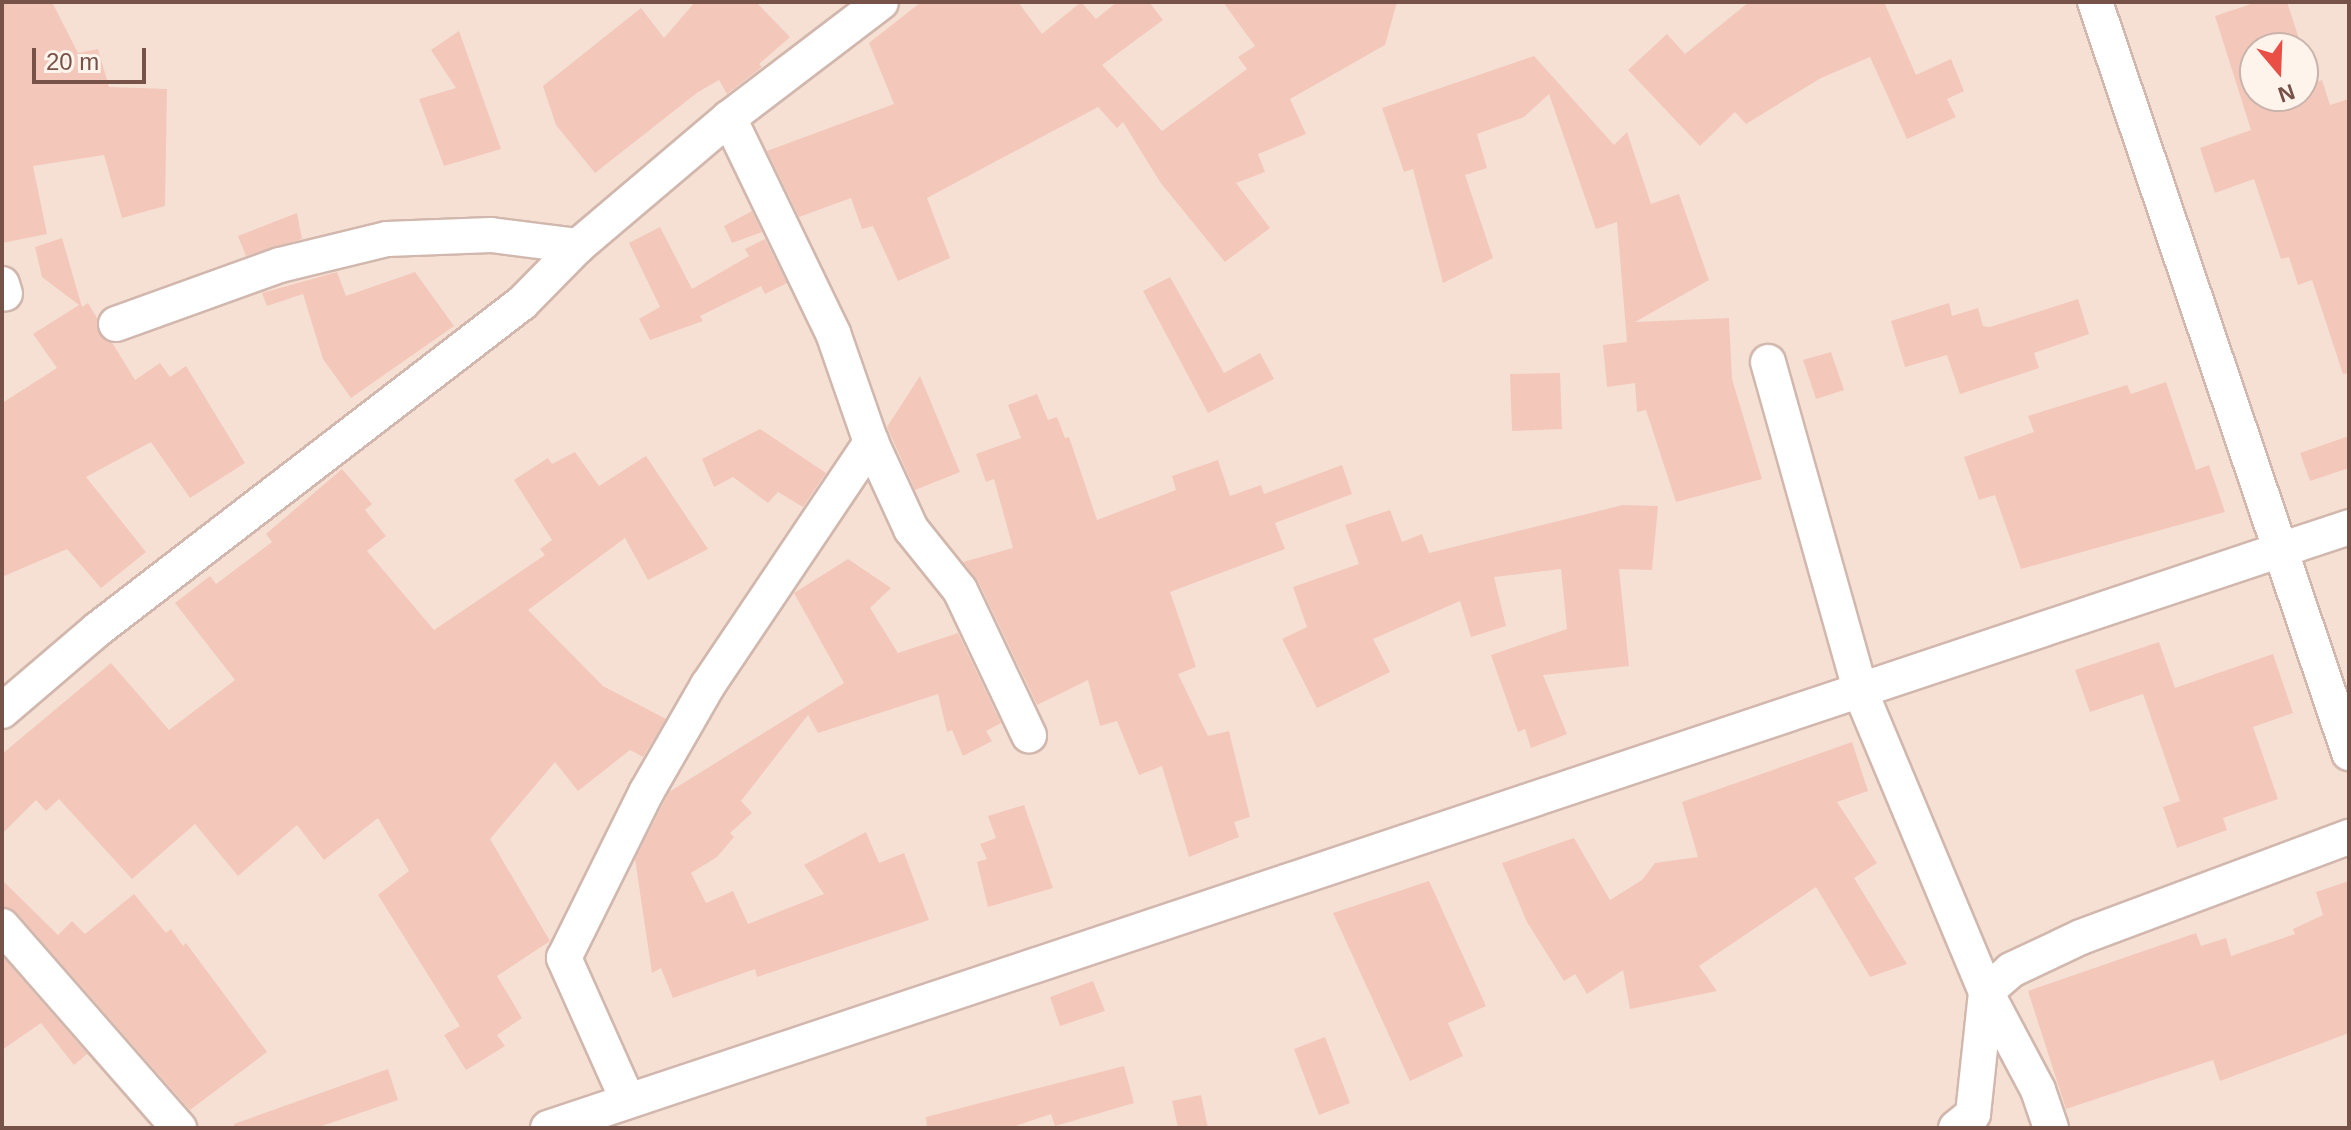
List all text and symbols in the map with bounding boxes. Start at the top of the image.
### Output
scale bar [36,32,150,82]
north arrow [2239,32,2319,112]
text: 20 m [46,48,99,75]
text: N [2275,79,2298,108]

